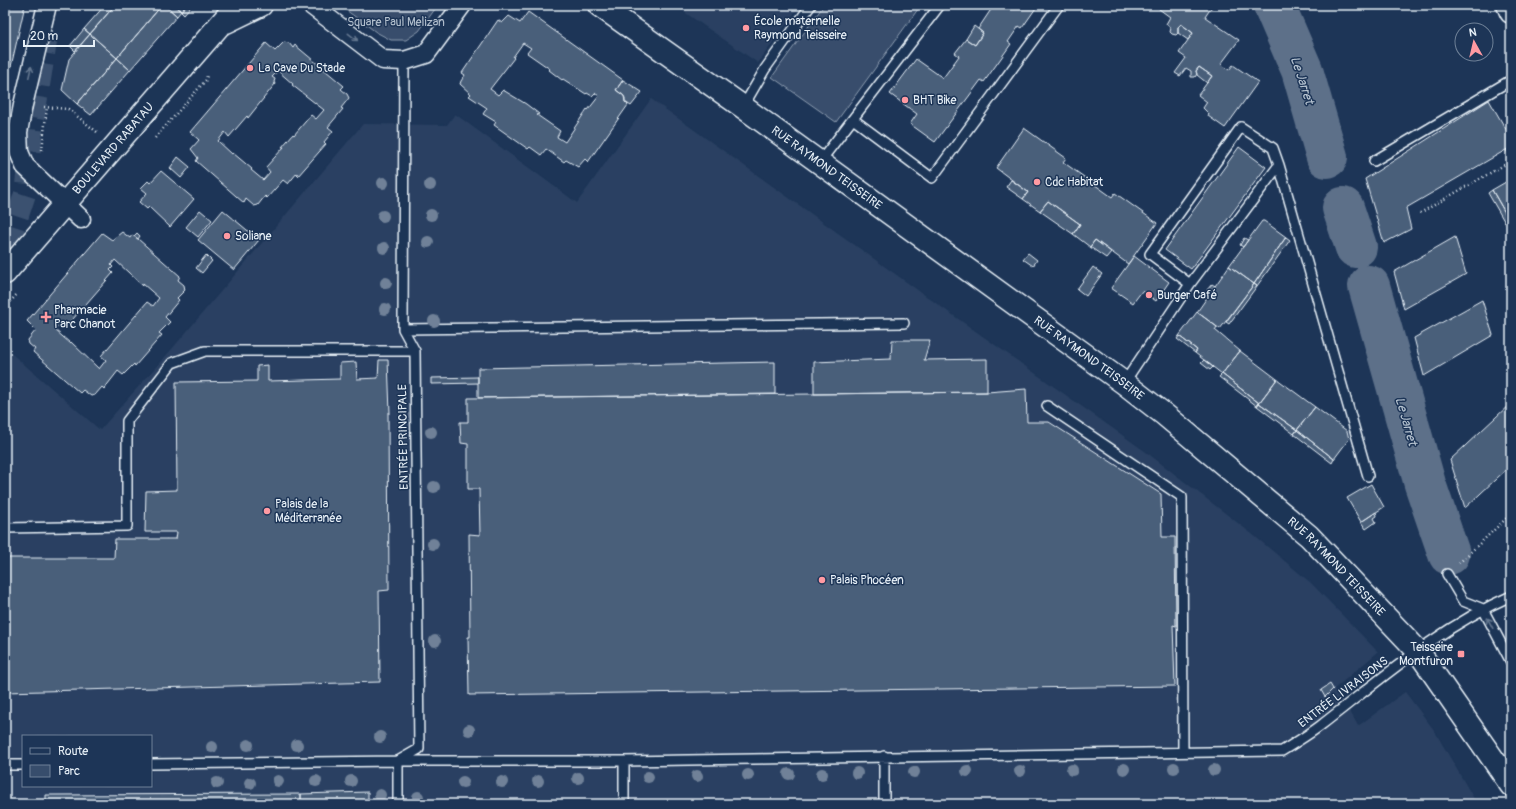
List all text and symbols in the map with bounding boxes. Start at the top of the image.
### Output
place label: École maternelle Raymond Teisseire [754,13,847,43]
park label: Square Paul Melizan [347,15,445,30]
scale bar [24,22,94,48]
north arrow [1454,22,1494,62]
marker: École maternelle Raymond Teisseire [741,23,751,33]
text: N [1468,26,1478,40]
text: 20 m [30,29,59,44]
one-way arrow [348,33,359,42]
water label: Le Jarret [1287,54,1318,108]
place label: La Cave Du Stade [258,61,345,76]
marker: La Cave Du Stade [245,63,255,73]
one-way arrow [27,65,35,78]
place label: BHT Bike [913,93,957,108]
marker: BHT Bike [900,95,910,105]
street label: BOULEVARD RABATAU [70,100,157,198]
street label: RUE RAYMOND TEISSEIRE [768,123,885,213]
place label: Cdc Habitat [1045,175,1103,190]
marker: Cdc Habitat [1032,177,1042,187]
place label: Soliane [235,229,271,244]
marker: Soliane [222,231,232,241]
place label: Burger Café [1157,288,1217,303]
marker: Burger Café [1144,290,1154,300]
place label: Pharmacie Parc Chanot [54,303,115,332]
marker: Pharmacie Parc Chanot [41,312,51,322]
street label: RUE RAYMOND TEISSEIRE [1031,313,1147,404]
street label: ENTRÉE PRINCIPALE [394,384,412,490]
water label: Le Jarret [1392,395,1421,449]
place label: Palais de la Méditerranée [275,497,342,526]
marker: Palais de la Méditerranée [262,506,272,516]
street label: RUE RAYMOND TEISSEIRE [1284,514,1388,620]
place label: Palais Phocéen [830,573,904,588]
marker: Palais Phocéen [817,575,827,585]
one-way arrow [1486,617,1494,629]
place label: Teisseire Montfuron [1399,640,1453,669]
marker: Teisseire Montfuron [1456,649,1466,659]
street label: ENTRÉE LIVRAISONS [1295,653,1391,731]
legend [22,735,152,787]
text: Route [58,744,88,759]
text: Parc [58,764,80,779]

